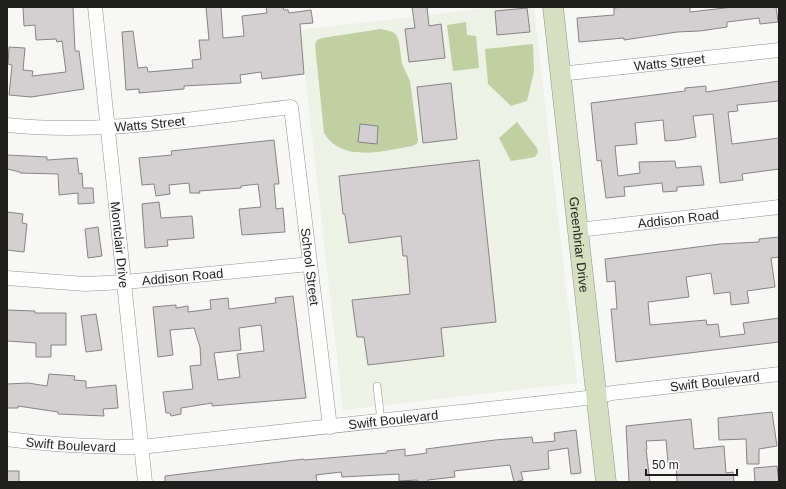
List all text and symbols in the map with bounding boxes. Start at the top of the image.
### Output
street label: Watts Street [633,51,706,74]
street label: Watts Street [114,113,186,135]
street label: Greenbriar Drive [566,196,592,293]
street label: Montclair Drive [108,201,132,289]
street label: Addison Road [637,207,720,231]
street label: School Street [298,227,322,307]
street label: Addison Road [141,265,224,288]
street label: Swift Boulevard [669,369,761,394]
street label: Swift Boulevard [347,407,439,432]
street label: Swift Boulevard [25,434,116,455]
scale bar [646,451,737,477]
text: 50 m [652,458,679,472]

